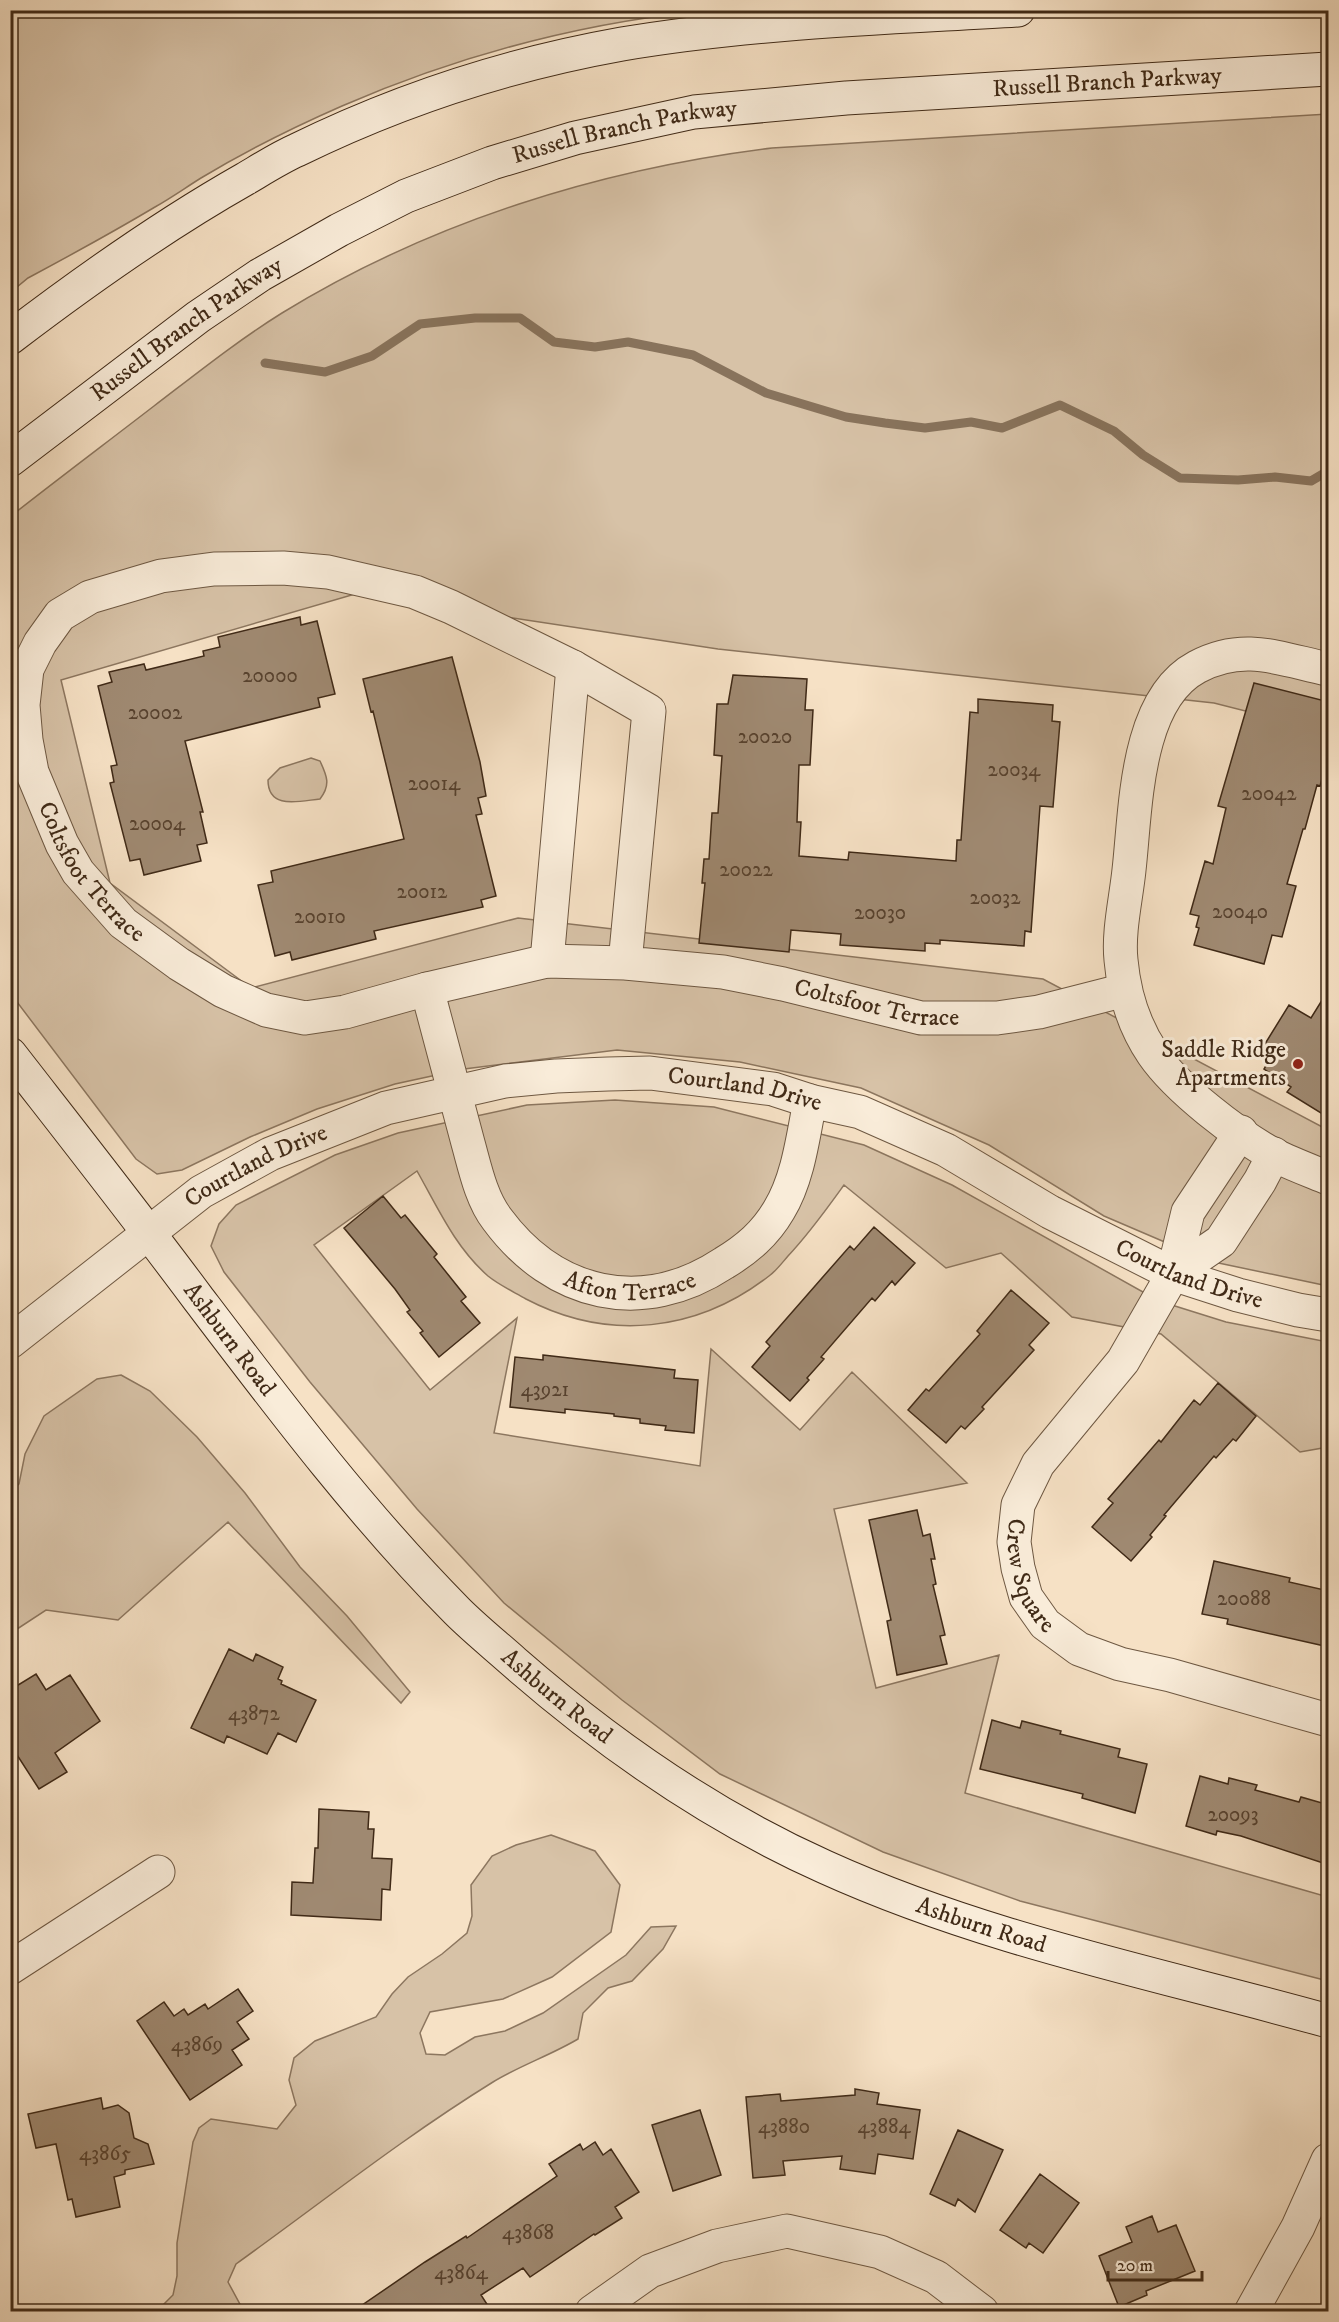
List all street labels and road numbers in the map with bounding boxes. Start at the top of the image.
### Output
street label: Russell Branch Parkway [992,60,1223,104]
street label: Russell Branch Parkway [509,93,739,171]
street label: Russell Branch Parkway [85,250,289,408]
street label: Coltsfoot Terrace [31,797,151,949]
street label: Coltsfoot Terrace [791,972,959,1033]
street label: Courtland Drive [666,1060,825,1118]
street label: Courtland Drive [178,1118,332,1214]
street label: Courtland Drive [1110,1232,1266,1316]
street label: Afton Terrace [559,1264,701,1308]
street label: Ashburn Road [176,1277,282,1402]
street label: Crew Square [999,1517,1060,1640]
street label: Ashburn Road [495,1642,618,1751]
street label: Ashburn Road [912,1890,1050,1960]

